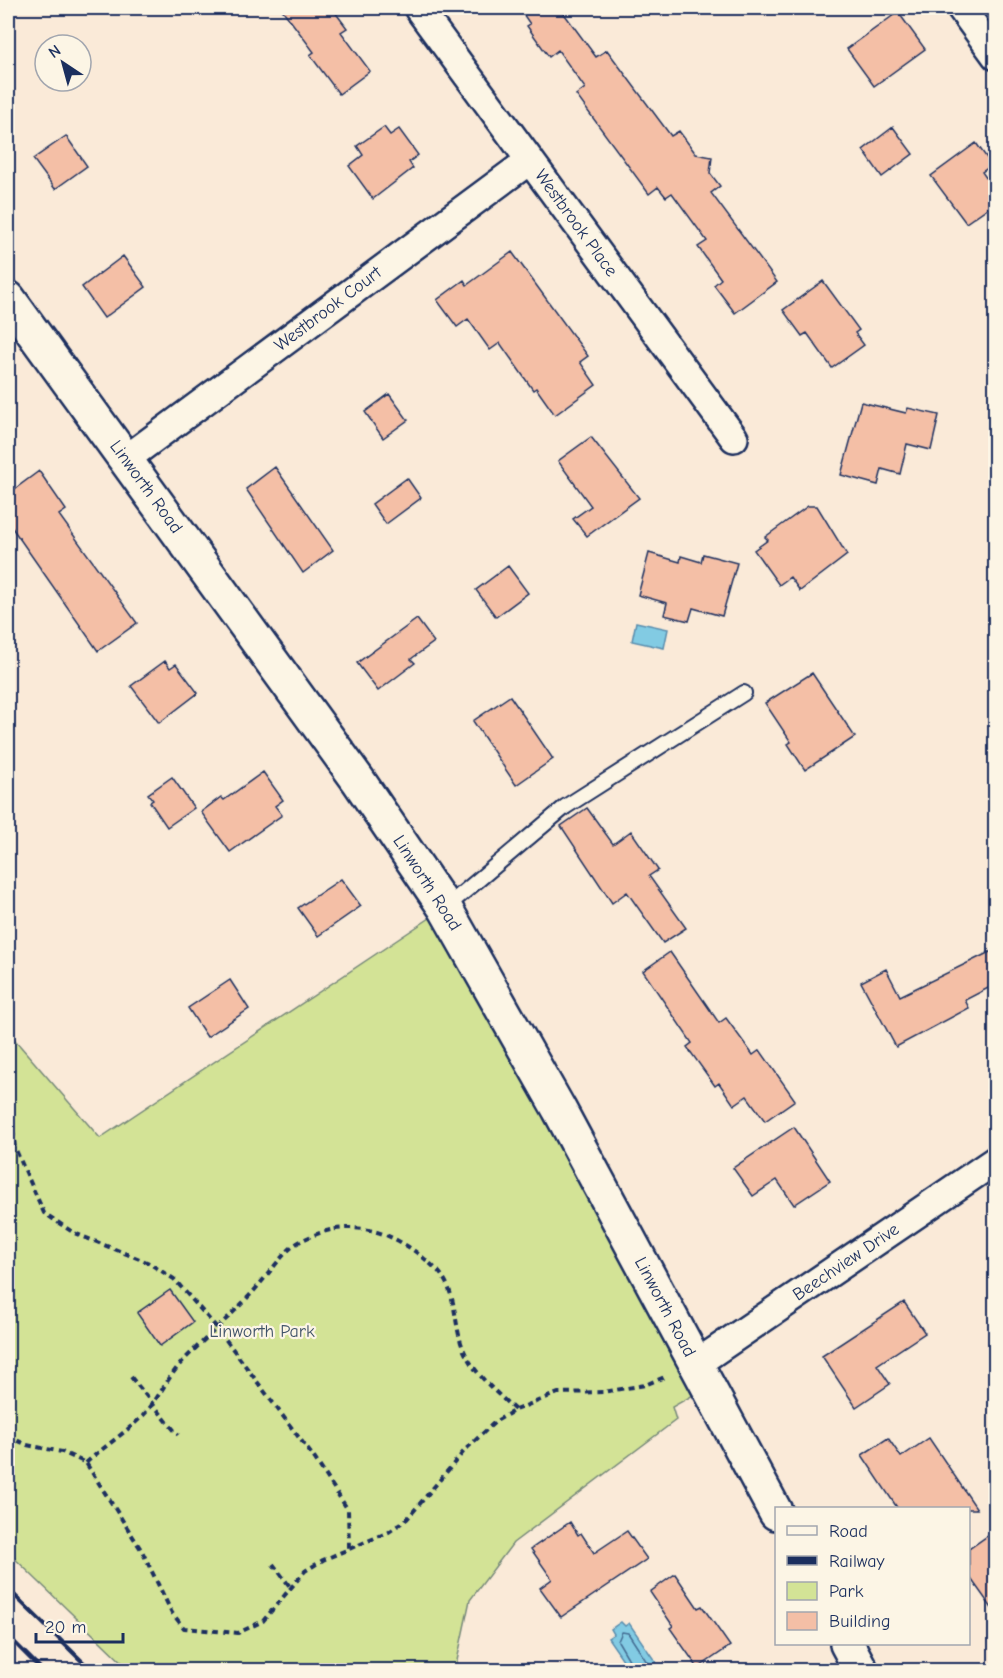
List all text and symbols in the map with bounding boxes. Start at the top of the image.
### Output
north arrow [33,33,93,93]
text: N [45,41,64,62]
street label: Westbrook Place [530,165,622,281]
street label: Westbrook Court [270,261,386,356]
street label: Linworth Road [105,436,187,538]
street label: Linworth Road [388,831,466,935]
street label: Beechview Drive [789,1219,903,1305]
street label: Linworth Road [630,1254,700,1360]
park label: Linworth Park [209,1321,315,1342]
legend [775,1507,970,1645]
text: Road [829,1521,868,1542]
text: Railway [829,1551,886,1572]
text: Park [829,1581,864,1602]
scale bar [36,1606,123,1644]
text: Building [829,1611,891,1632]
text: 20 m [45,1617,86,1638]

